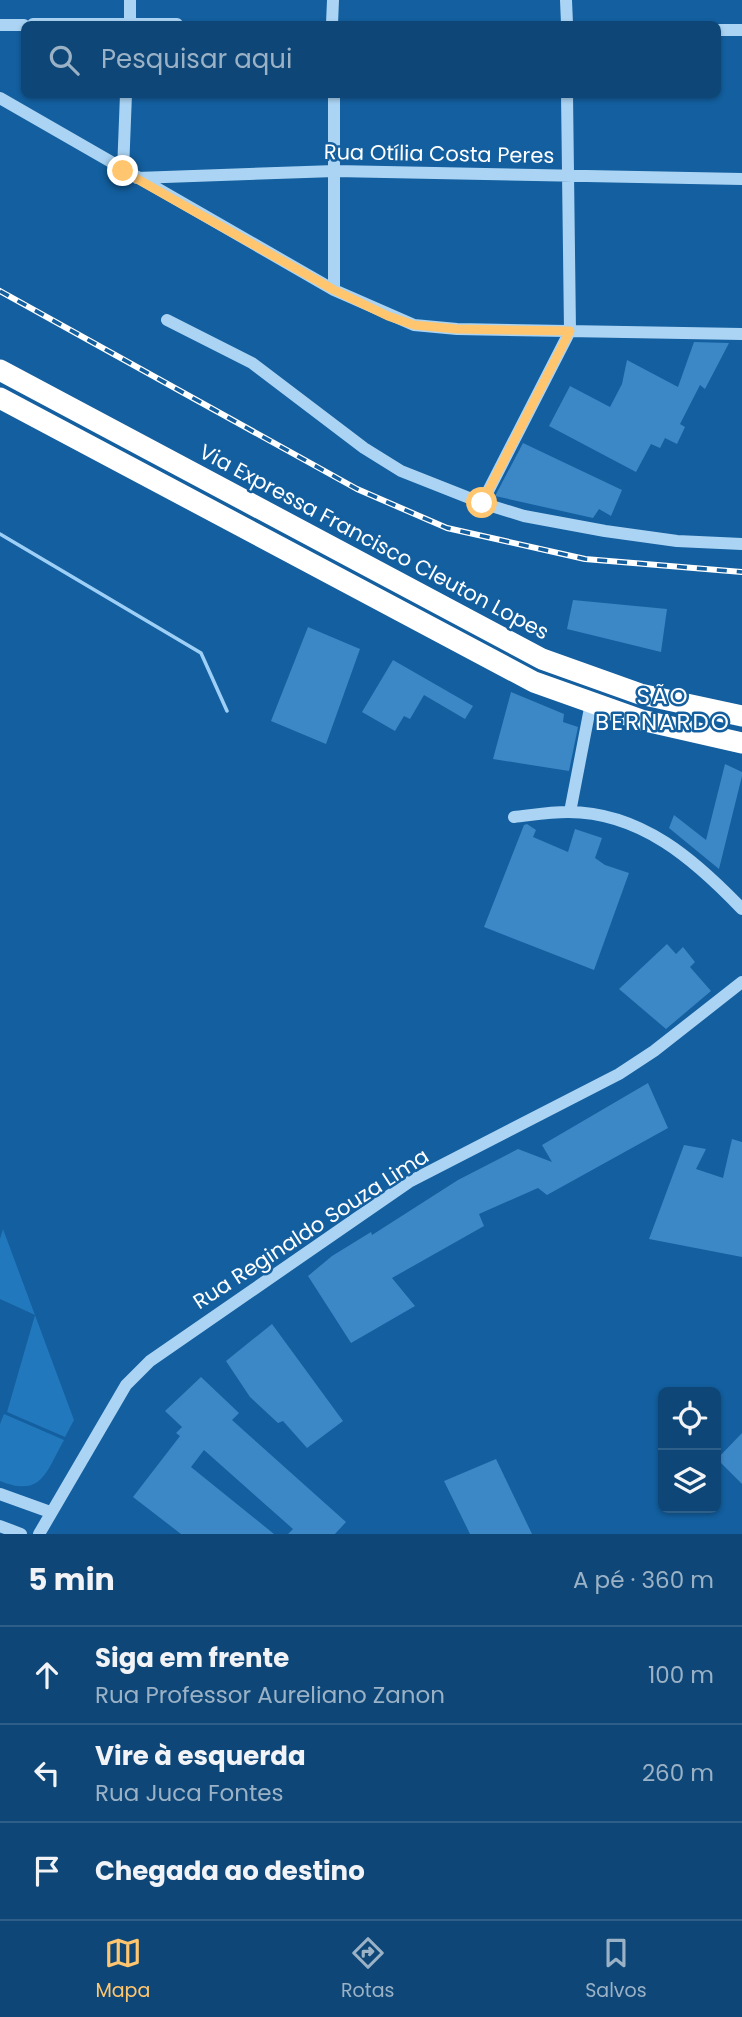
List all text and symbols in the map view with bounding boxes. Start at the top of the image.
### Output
search box [21,21,721,98]
icon: search [45,41,83,79]
text: Pesquisar aqui [101,41,292,77]
street label: Rua Otília Costa Peres [324,137,555,170]
route end [107,155,138,186]
street label: Via Expressa Francisco Cleuton Lopes [194,437,554,646]
route start [466,487,497,518]
district label: SÃO BERNARDO [595,680,731,738]
street label: Rua Reginaldo Souza Lima [187,1141,434,1316]
map controls [658,1387,721,1513]
button: locate [658,1387,721,1450]
button: layers [658,1450,721,1513]
text: 5 min [28,1558,115,1601]
text: A pé · 360 m [573,1564,714,1596]
text: Siga em frente [95,1640,289,1676]
icon: ahead [28,1656,66,1694]
text: 100 m [648,1659,714,1691]
text: Rua Professor Aureliano Zanon [95,1679,445,1711]
text: Vire à esquerda [95,1738,306,1774]
icon: left [28,1754,66,1792]
text: 260 m [642,1757,714,1789]
text: Rua Juca Fontes [95,1777,284,1809]
icon: arrive [28,1852,66,1890]
text: Chegada ao destino [95,1853,365,1889]
tab: Mapa [95,1934,150,2005]
tab: Rotas [341,1934,394,2005]
tab: Salvos [585,1934,647,2005]

